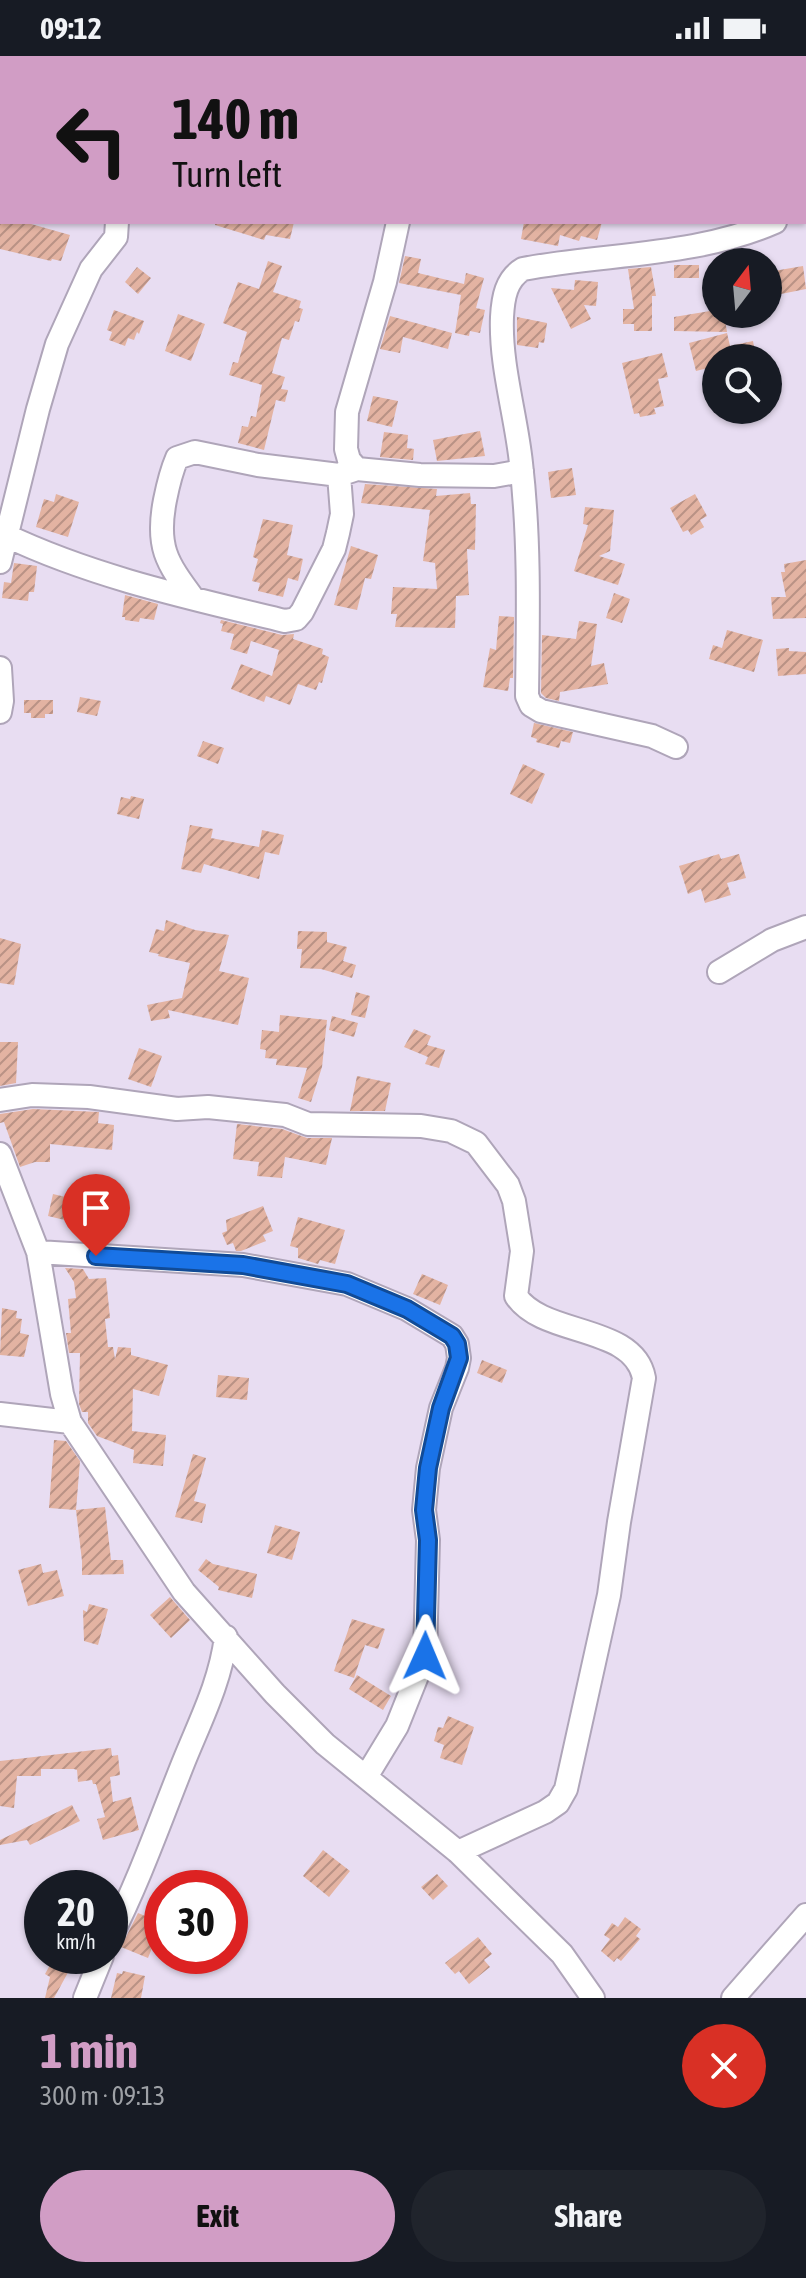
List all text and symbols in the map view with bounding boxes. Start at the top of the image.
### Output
text: 09:12 [40,11,102,45]
text: 140 m [172,87,299,151]
icon: left [40,88,144,192]
text: Turn left [172,153,282,195]
north arrow [702,248,782,328]
map controls [702,248,782,424]
button: search [702,344,782,424]
pin [62,1174,130,1256]
icon: arrive [74,1186,118,1230]
position arrow [383,1614,467,1698]
speed limit sign: 30 [144,1870,248,1974]
text: 20 [57,1889,95,1934]
text: km/h [56,1930,96,1953]
text: 1 min [40,2023,138,2078]
button: close [682,2024,766,2108]
text: 300 m · 09:13 [40,2081,165,2111]
button: Exit [40,2170,395,2262]
button: Share [411,2170,766,2262]

